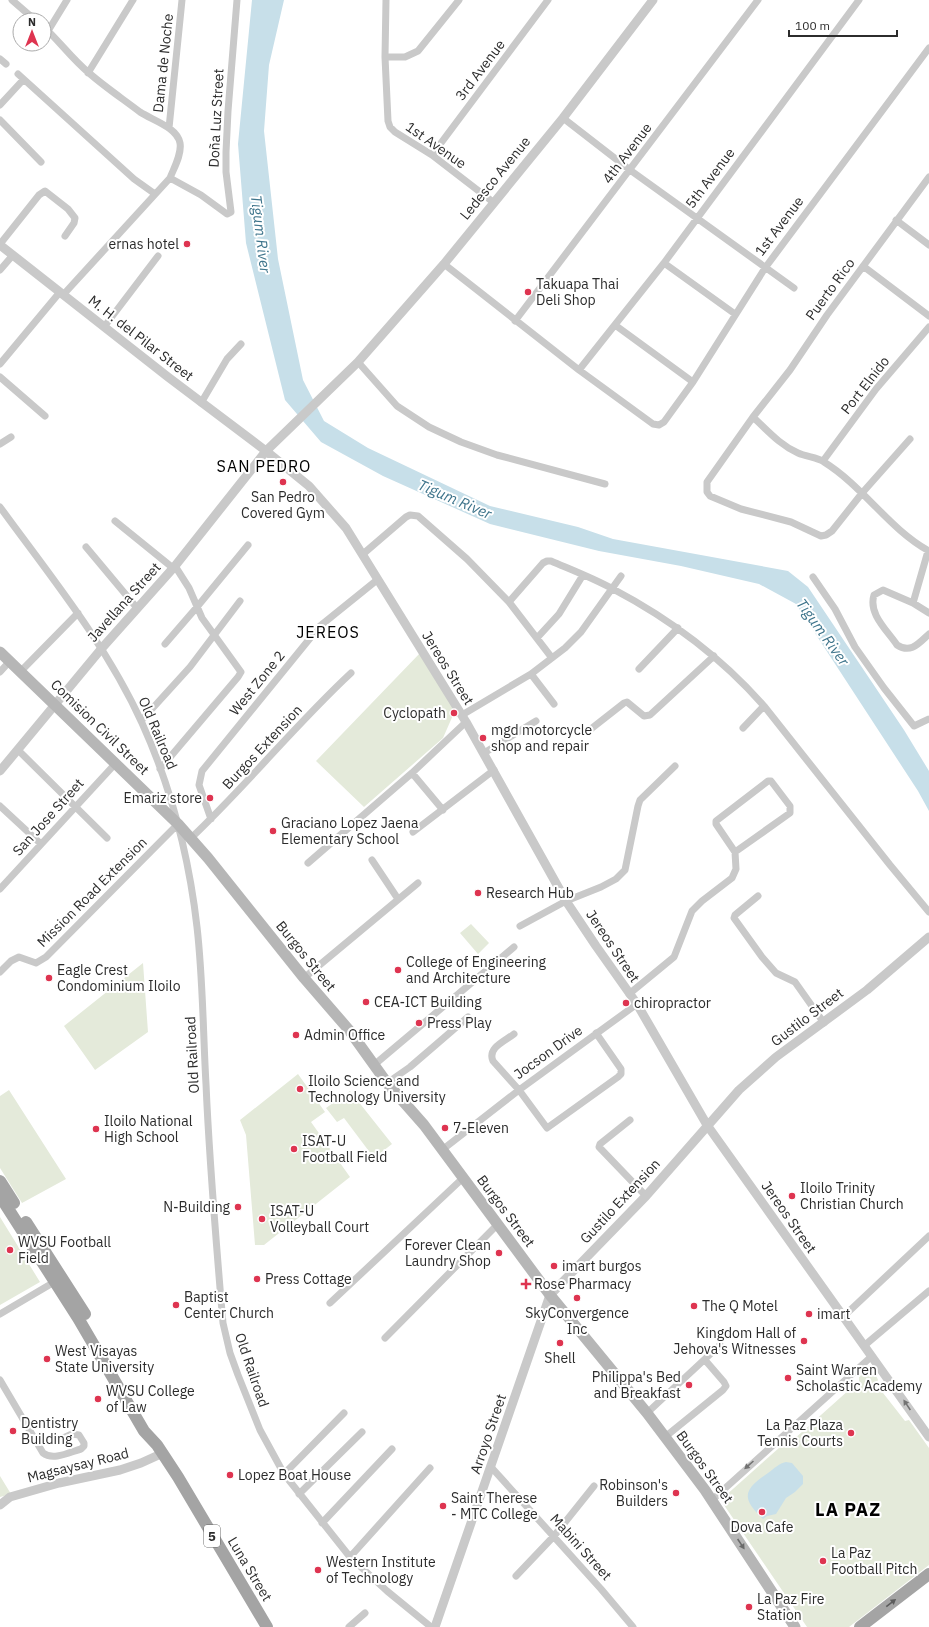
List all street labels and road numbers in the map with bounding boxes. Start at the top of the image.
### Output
street label: Dama de Noche [149,12,177,113]
street label: 3rd Avenue [451,36,509,104]
street label: Doña Luz Street [204,68,228,168]
street label: 1st Avenue [402,118,470,173]
street label: 4th Avenue [598,119,656,187]
street label: Ledesco Avenue [456,132,534,223]
street label: 5th Avenue [681,144,739,212]
street label: 1st Avenue [751,192,807,259]
street label: Puerto Rico [801,254,859,324]
street label: M. H. del Pilar Street [85,291,197,385]
street label: Port Elnido [837,352,893,418]
street label: Javellana Street [83,558,165,646]
street label: Jereos Street [418,628,478,708]
street label: West Zone 2 [225,647,289,719]
street label: Comision Civil Street [47,675,153,779]
street label: Old Railroad [135,694,181,772]
street label: Burgos Extension [218,701,306,793]
street label: San Jose Street [9,774,88,859]
street label: Mission Road Extension [33,833,151,951]
street label: Jereos Street [582,906,644,986]
street label: Burgos Street [272,917,340,995]
street label: Gustilo Street [767,984,847,1050]
street label: Old Railroad [181,1016,203,1094]
street label: Jocson Drive [510,1021,586,1083]
street label: Gustilo Extension [576,1155,664,1247]
street label: Burgos Street [473,1171,539,1251]
street label: Jereos Street [758,1177,820,1257]
street label: Old Railroad [231,1331,273,1409]
street label: Arroyo Street [466,1392,510,1476]
street label: Burgos Street [673,1427,737,1507]
street label: Magsaysay Road [25,1444,131,1486]
street label: Mabini Street [546,1510,616,1584]
road number: 5 [204,1525,220,1547]
street label: Luna Street [224,1534,276,1605]

